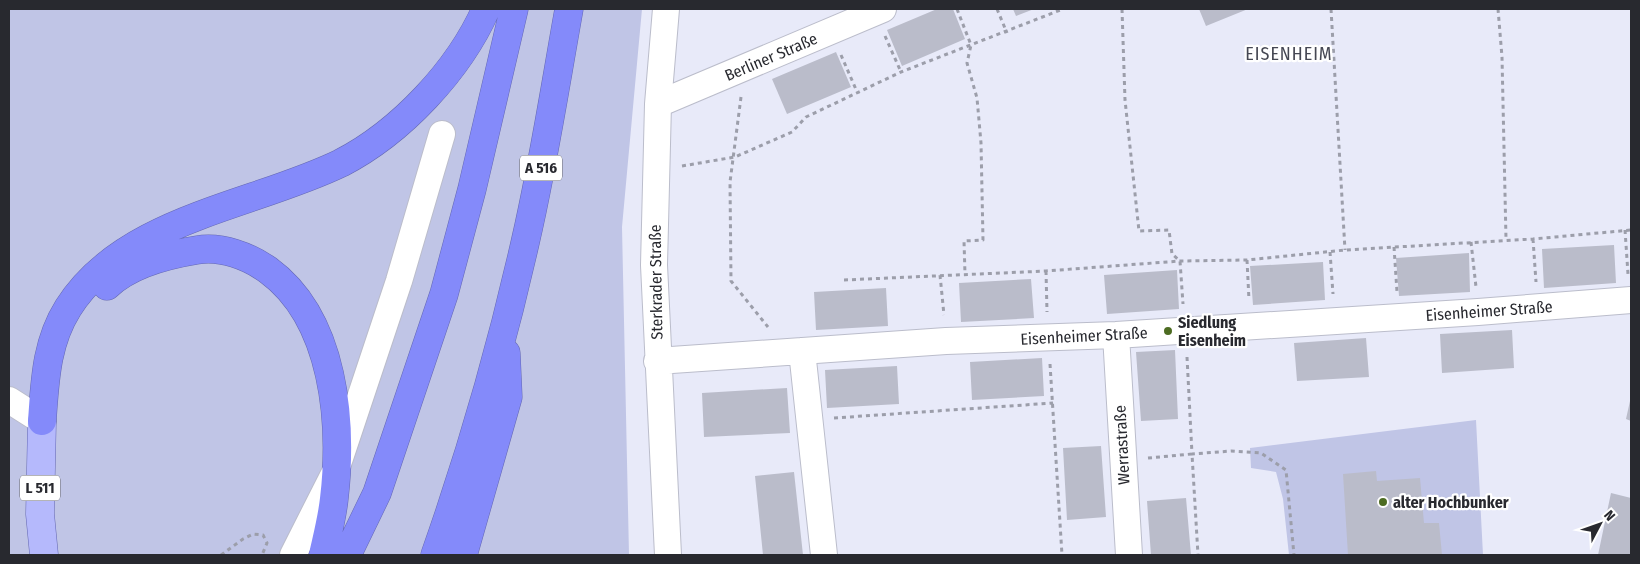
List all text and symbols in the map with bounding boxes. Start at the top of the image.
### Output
street label: Berliner Straße [722,29,820,85]
district label: EISENHEIM [1245,43,1333,65]
road number: A 516 [520,156,562,180]
street label: Sterkrader Straße [645,224,667,340]
street label: Eisenheimer Straße [1425,297,1553,325]
place label: Siedlung Eisenheim [1178,313,1246,350]
street label: Eisenheimer Straße [1020,323,1148,349]
marker: Siedlung Eisenheim [1162,325,1174,337]
street label: Werrastraße [1110,405,1134,485]
road number: L 511 [20,476,60,500]
place label: alter Hochbunker [1393,493,1509,512]
marker: alter Hochbunker [1377,496,1389,508]
north arrow [1575,499,1625,549]
text: N [1600,507,1619,525]

